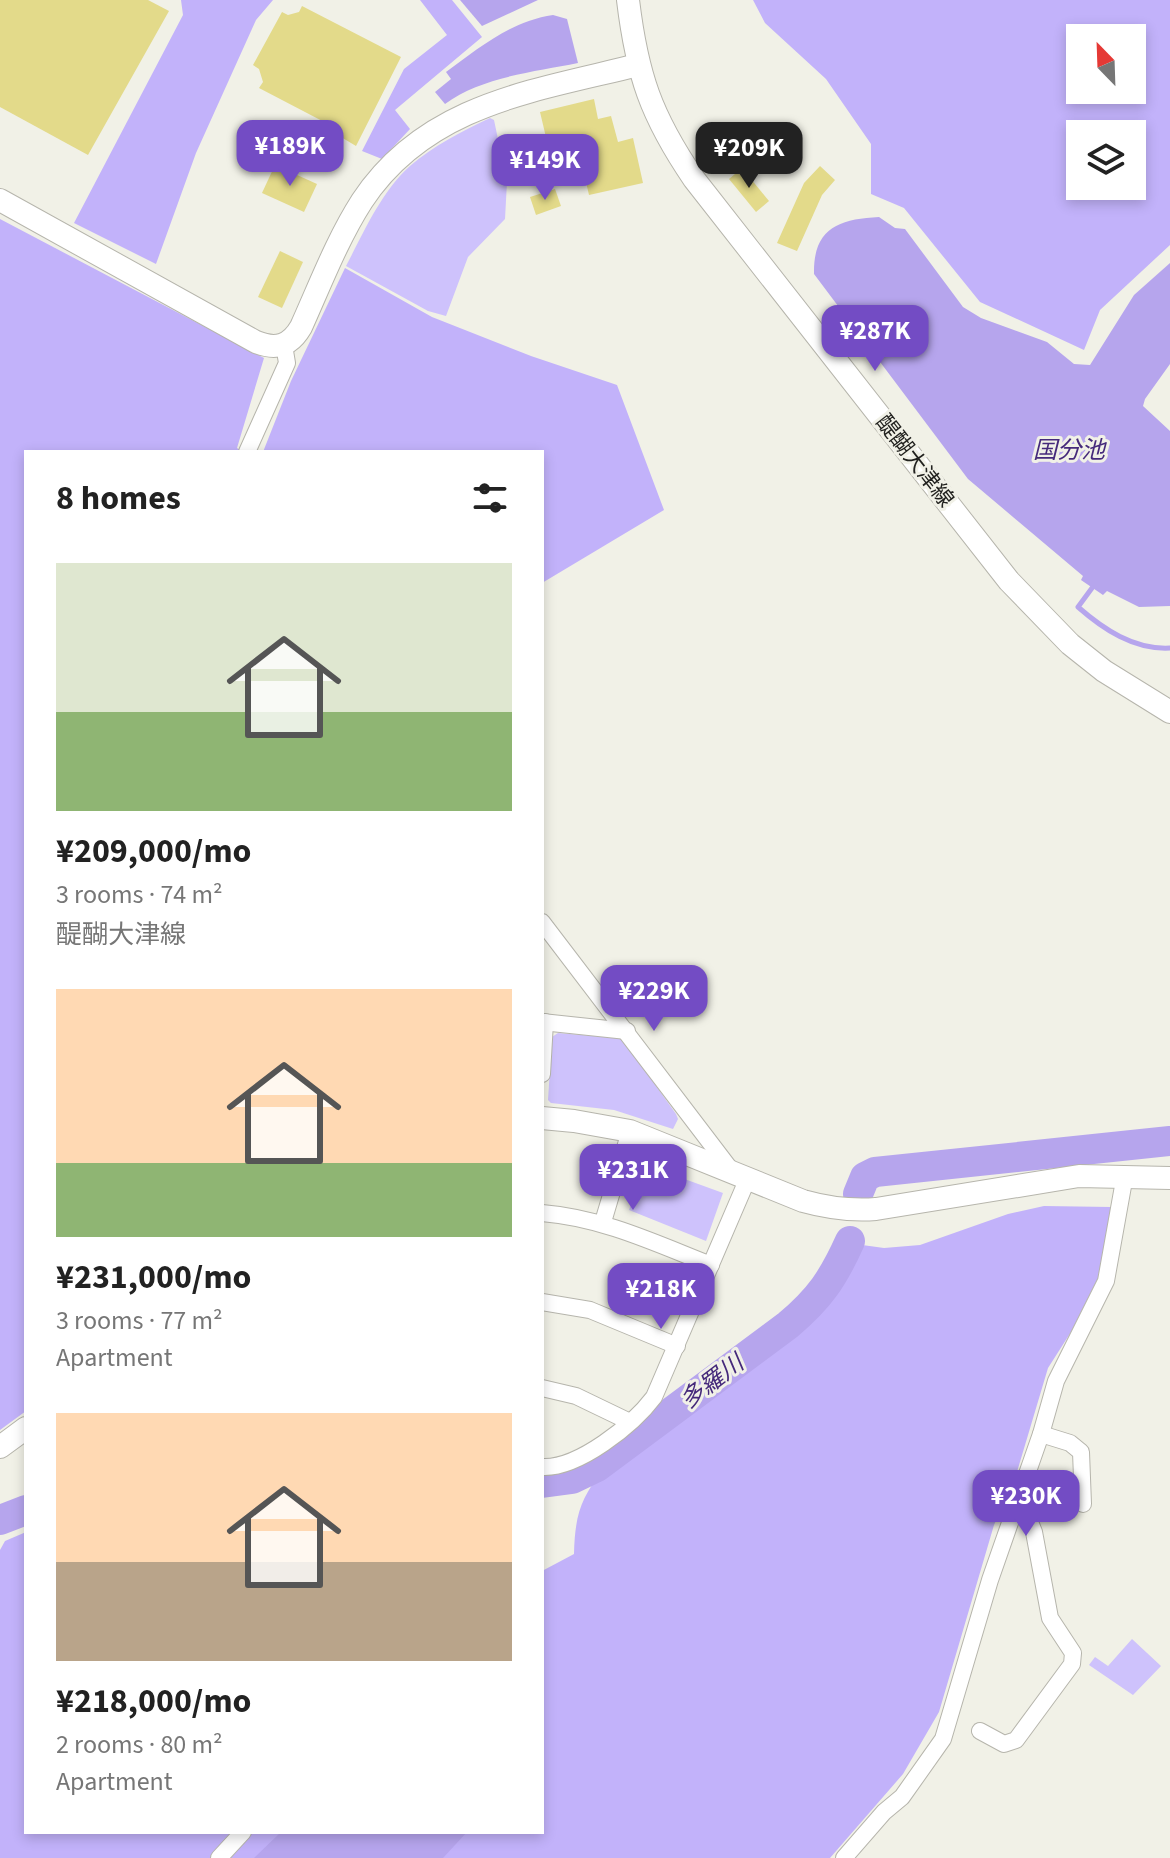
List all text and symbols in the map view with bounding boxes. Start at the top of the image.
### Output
north arrow [1066,24,1146,104]
map controls [1066,24,1146,200]
pin: ¥189K [234,120,346,188]
button: layers [1066,120,1146,200]
pin: ¥209K [693,122,805,190]
text: ¥189K [255,127,325,164]
text: ¥209K [714,129,784,166]
pin: ¥149K [489,134,601,202]
text: ¥149K [510,141,580,178]
pin: ¥287K [819,305,931,373]
text: ¥287K [840,312,910,349]
street label: 醍醐大津線 [869,408,961,514]
water label: 国分池 [1033,433,1107,468]
text: 8 homes [56,474,181,523]
icon: filters [468,476,512,520]
icon: home [212,615,356,759]
text: ¥209,000/mo [56,827,251,876]
text: 3 rooms · 74 m² [56,876,223,913]
text: 醍醐大津線 [56,916,186,953]
pin: ¥229K [598,965,710,1033]
text: ¥229K [619,972,689,1009]
icon: home [212,1041,356,1185]
pin: ¥231K [577,1144,689,1212]
text: ¥231K [598,1151,668,1188]
text: ¥231,000/mo [56,1253,251,1302]
pin: ¥218K [605,1263,717,1331]
text: ¥218K [626,1270,696,1307]
text: 3 rooms · 77 m² [56,1302,223,1339]
text: Apartment [56,1339,173,1376]
water label: 多羅川 [673,1345,754,1418]
icon: home [212,1465,356,1609]
pin: ¥230K [970,1470,1082,1538]
text: ¥230K [991,1477,1061,1514]
text: ¥218,000/mo [56,1677,251,1726]
text: 2 rooms · 80 m² [56,1726,223,1763]
text: Apartment [56,1763,173,1800]

